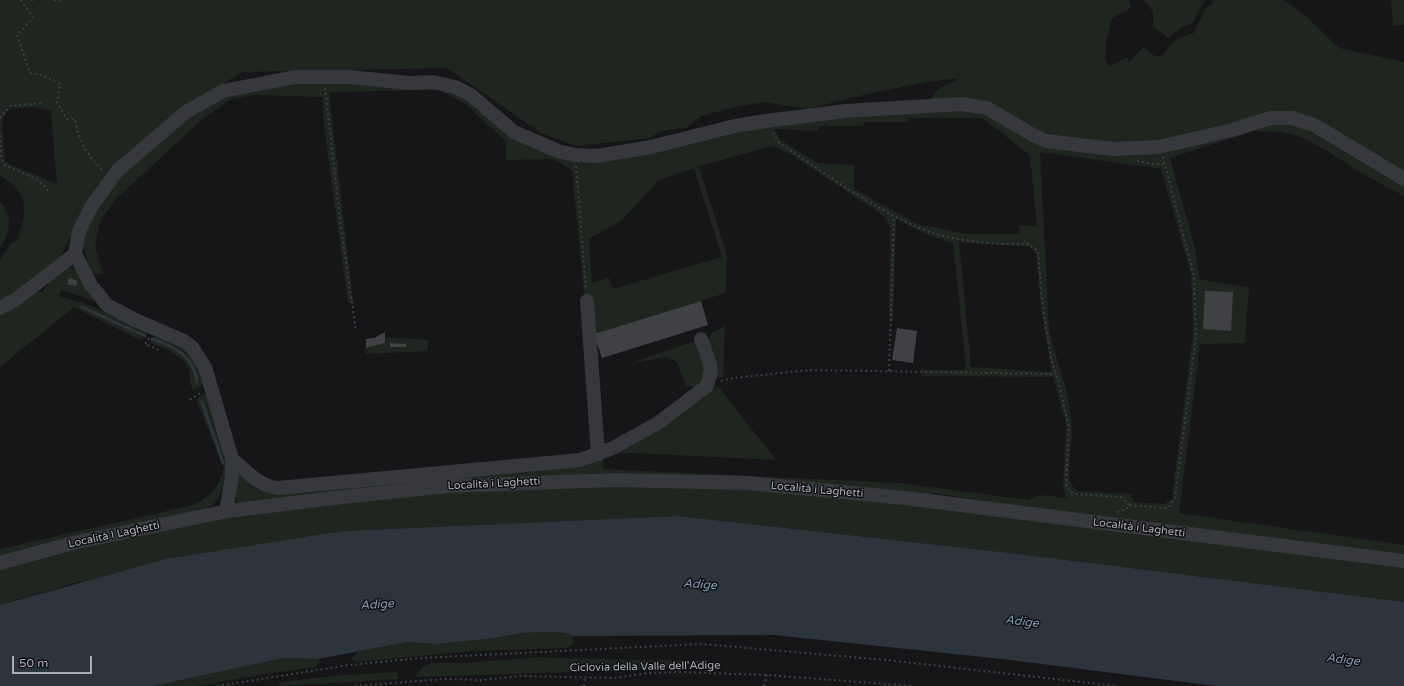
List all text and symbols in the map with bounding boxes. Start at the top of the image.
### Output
street label: Località i Laghetti [447,475,541,493]
street label: Località i Laghetti [770,479,864,501]
street label: Località i Laghetti [1092,516,1186,540]
street label: Località I Laghetti [67,519,161,551]
water label: Adige [683,577,717,593]
water label: Adige [360,597,394,613]
water label: Adige [1004,613,1040,631]
scale bar [14,648,94,674]
water label: Adige [1325,651,1361,669]
text: 50 m [19,656,48,670]
street label: Ciclovia della Valle dell'Adige [570,659,720,675]

